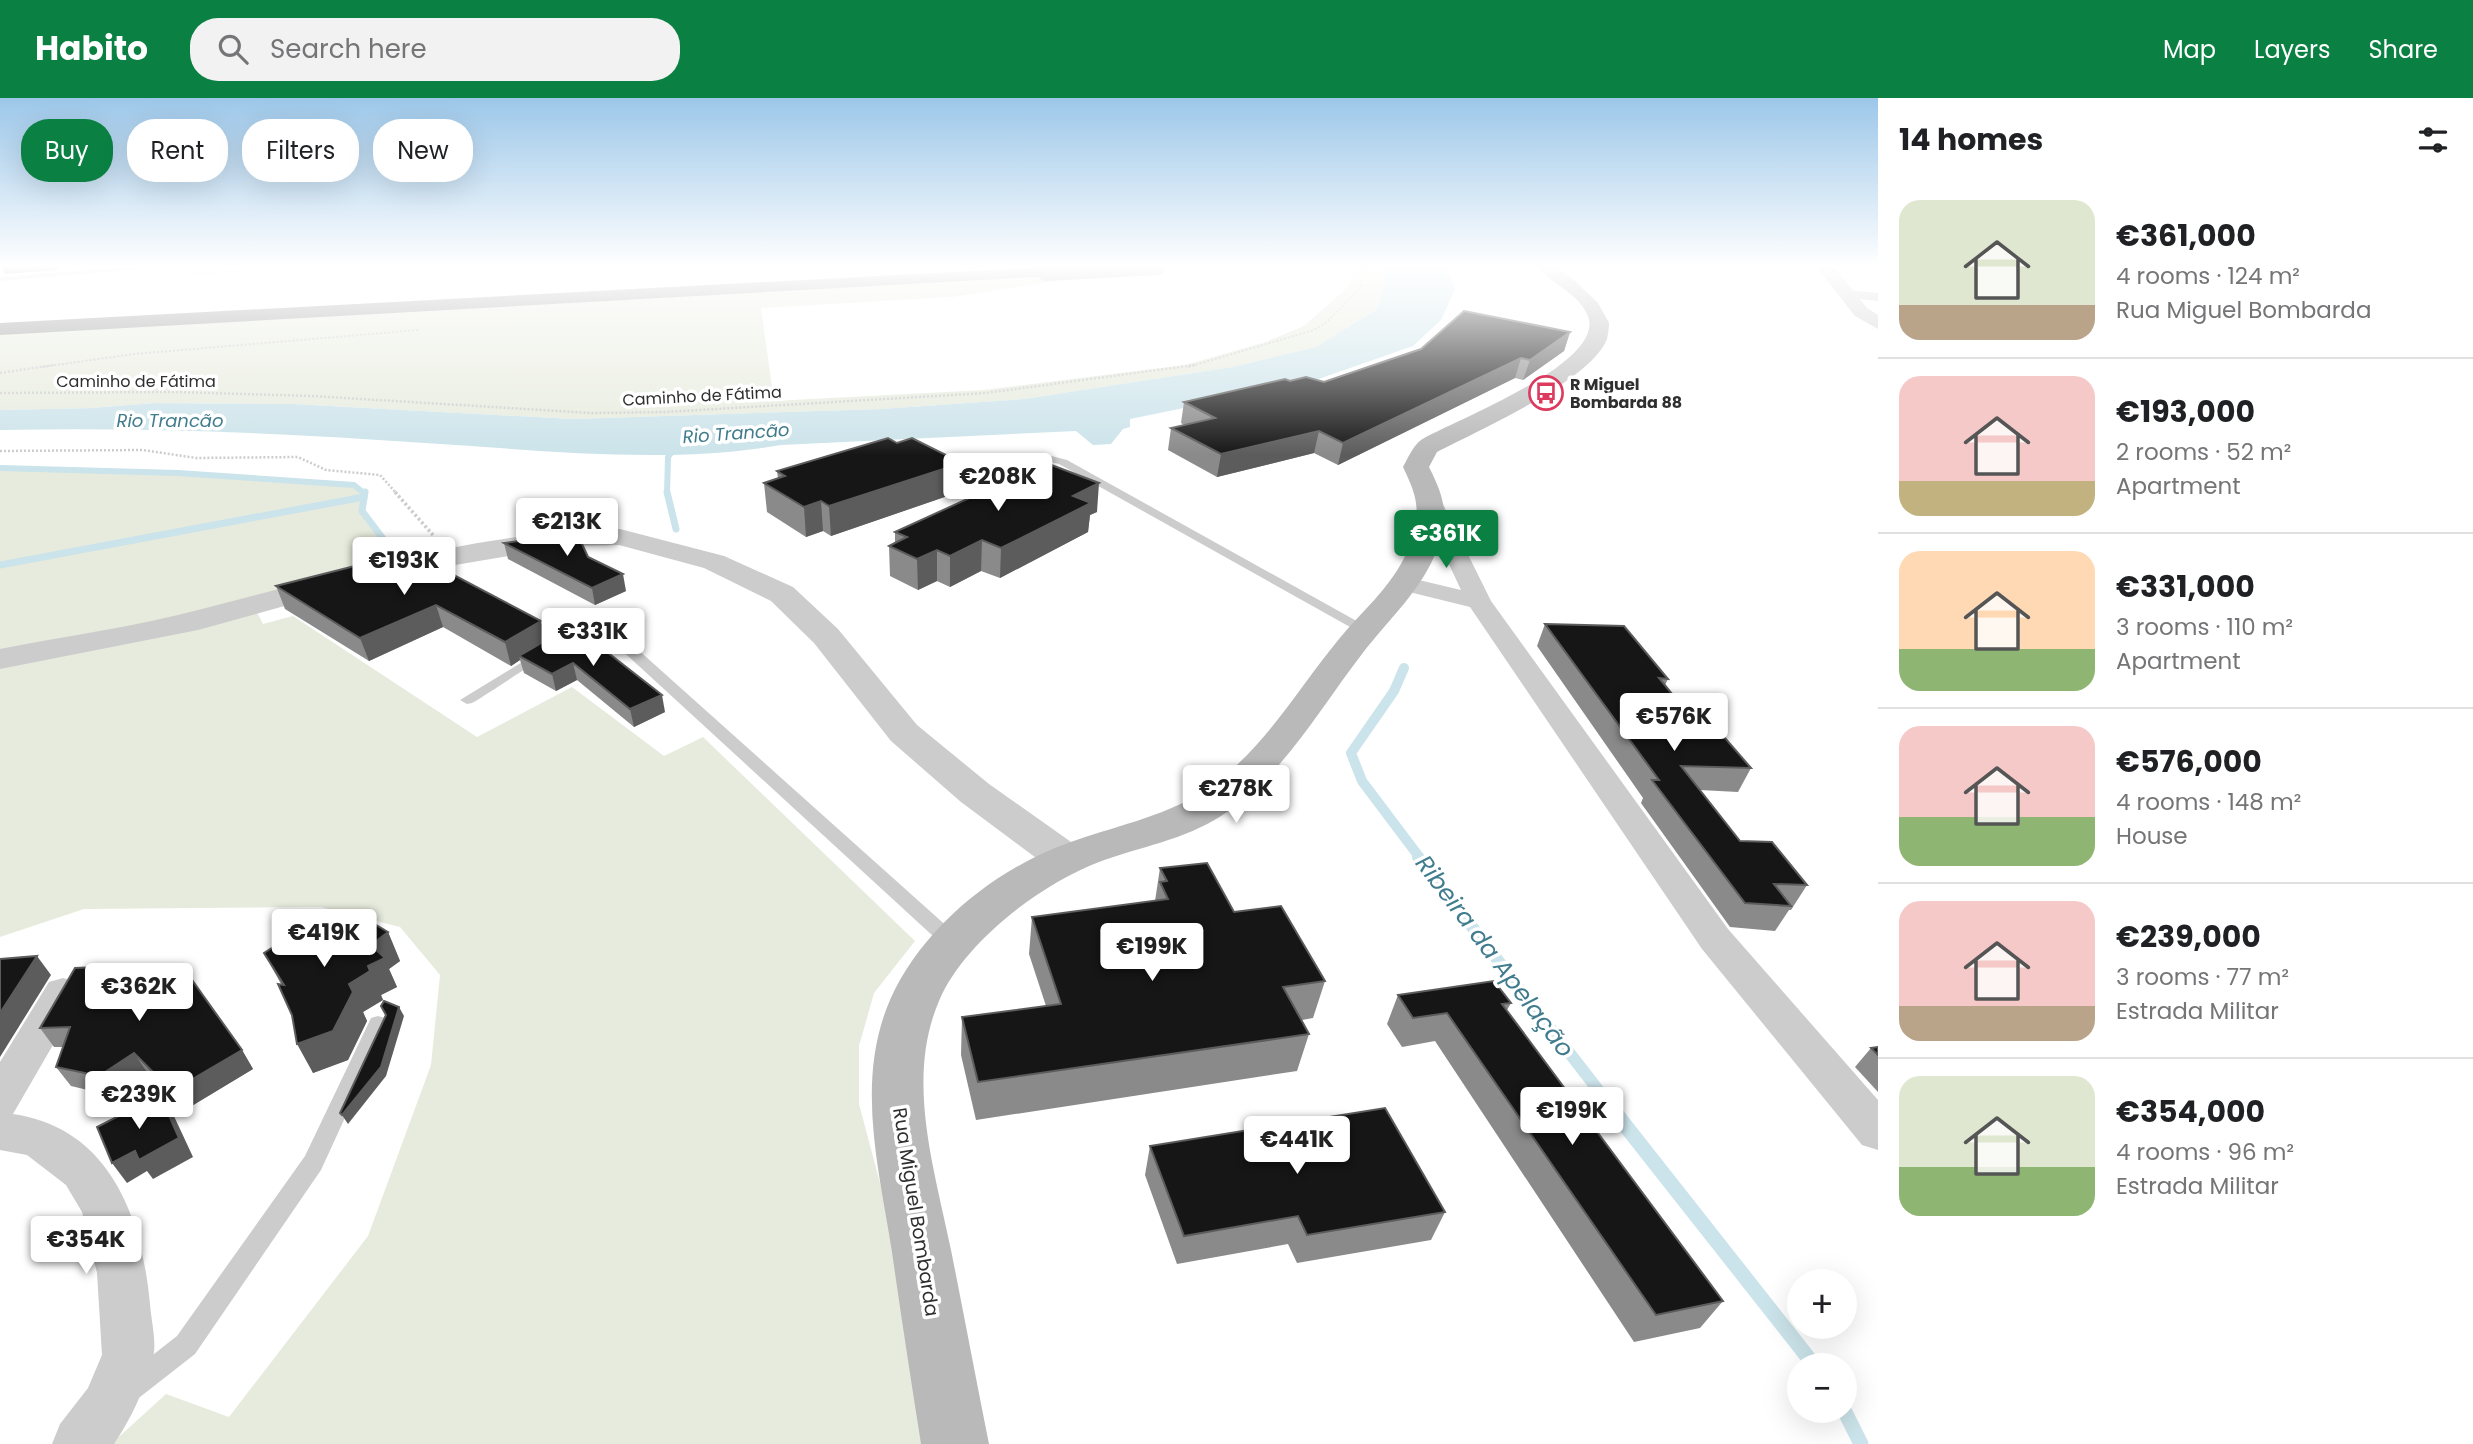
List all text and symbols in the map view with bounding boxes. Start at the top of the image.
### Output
search box [190,18,680,81]
text: Habito [35,25,148,72]
icon: search [214,30,252,68]
text: Search here [270,31,427,67]
text: Map [2163,33,2216,66]
text: Layers [2254,33,2330,66]
text: Share [2368,33,2438,66]
text: 14 homes [1899,118,2043,161]
chip: Buy [21,119,113,182]
chip: Rent [127,119,228,182]
chip: Filters [242,119,359,182]
chip: New [373,119,473,182]
icon: filters [2414,121,2452,159]
text: €361,000 [2116,214,2256,257]
icon: home [1955,228,2039,312]
text: 4 rooms · 124 m² [2116,260,2300,292]
text: Rua Miguel Bombarda [2116,294,2371,326]
street label: Caminho de Fátima [56,370,216,393]
place label: R Miguel Bombarda 88 [1570,373,1682,414]
bus stop icon: R Miguel Bombarda 88 [1527,374,1565,412]
street label: Caminho de Fátima [622,380,782,412]
text: €193,000 [2116,390,2255,433]
icon: home [1955,404,2039,488]
water label: Rio Trancão [116,408,224,433]
water label: Rio Trancão [682,417,790,449]
text: 2 rooms · 52 m² [2116,436,2291,468]
pin: €208K [949,454,1047,513]
text: €208K [959,460,1037,492]
text: Apartment [2116,470,2241,502]
pin: €213K [518,498,616,558]
text: €213K [532,505,602,537]
pin: €361K [1397,510,1495,570]
text: €361K [1410,517,1482,549]
pin: €193K [355,538,453,597]
text: €193K [368,544,440,576]
text: €331,000 [2116,565,2255,608]
icon: home [1955,579,2039,663]
pin: €331K [544,608,642,668]
text: 3 rooms · 110 m² [2116,611,2293,643]
text: €331K [558,615,628,647]
text: Apartment [2116,645,2241,677]
pin: €576K [1625,694,1723,753]
text: €576K [1636,700,1712,732]
text: €576,000 [2116,740,2262,783]
icon: home [1955,754,2039,838]
pin: €278K [1187,766,1285,825]
text: €278K [1199,772,1273,804]
text: 4 rooms · 148 m² [2116,786,2301,818]
text: House [2116,820,2188,852]
water label: Ribeira da Apelação [1408,848,1582,1064]
pin: €419K [275,910,373,969]
text: €239,000 [2116,915,2261,958]
text: €419K [288,916,360,948]
pin: €199K [1103,924,1201,983]
icon: home [1955,929,2039,1013]
text: €199K [1116,930,1188,962]
text: 3 rooms · 77 m² [2116,961,2289,993]
pin: €362K [90,964,188,1023]
text: €362K [101,970,177,1002]
text: Estrada Militar [2116,995,2279,1027]
pin: €239K [90,1072,188,1131]
text: €239K [101,1078,177,1110]
pin: €199K [1523,1088,1621,1147]
text: €354,000 [2116,1090,2265,1133]
text: €199K [1536,1094,1608,1126]
icon: home [1955,1104,2039,1188]
street label: Rua Miguel Bombarda [886,1106,946,1318]
pin: €441K [1248,1116,1346,1176]
text: €441K [1260,1123,1334,1155]
text: 4 rooms · 96 m² [2116,1136,2294,1168]
text: Estrada Militar [2116,1170,2279,1202]
pin: €354K [37,1216,135,1276]
text: €354K [47,1223,125,1255]
map controls [1787,1269,1857,1423]
button: + [1787,1269,1857,1339]
button: − [1787,1353,1857,1423]

